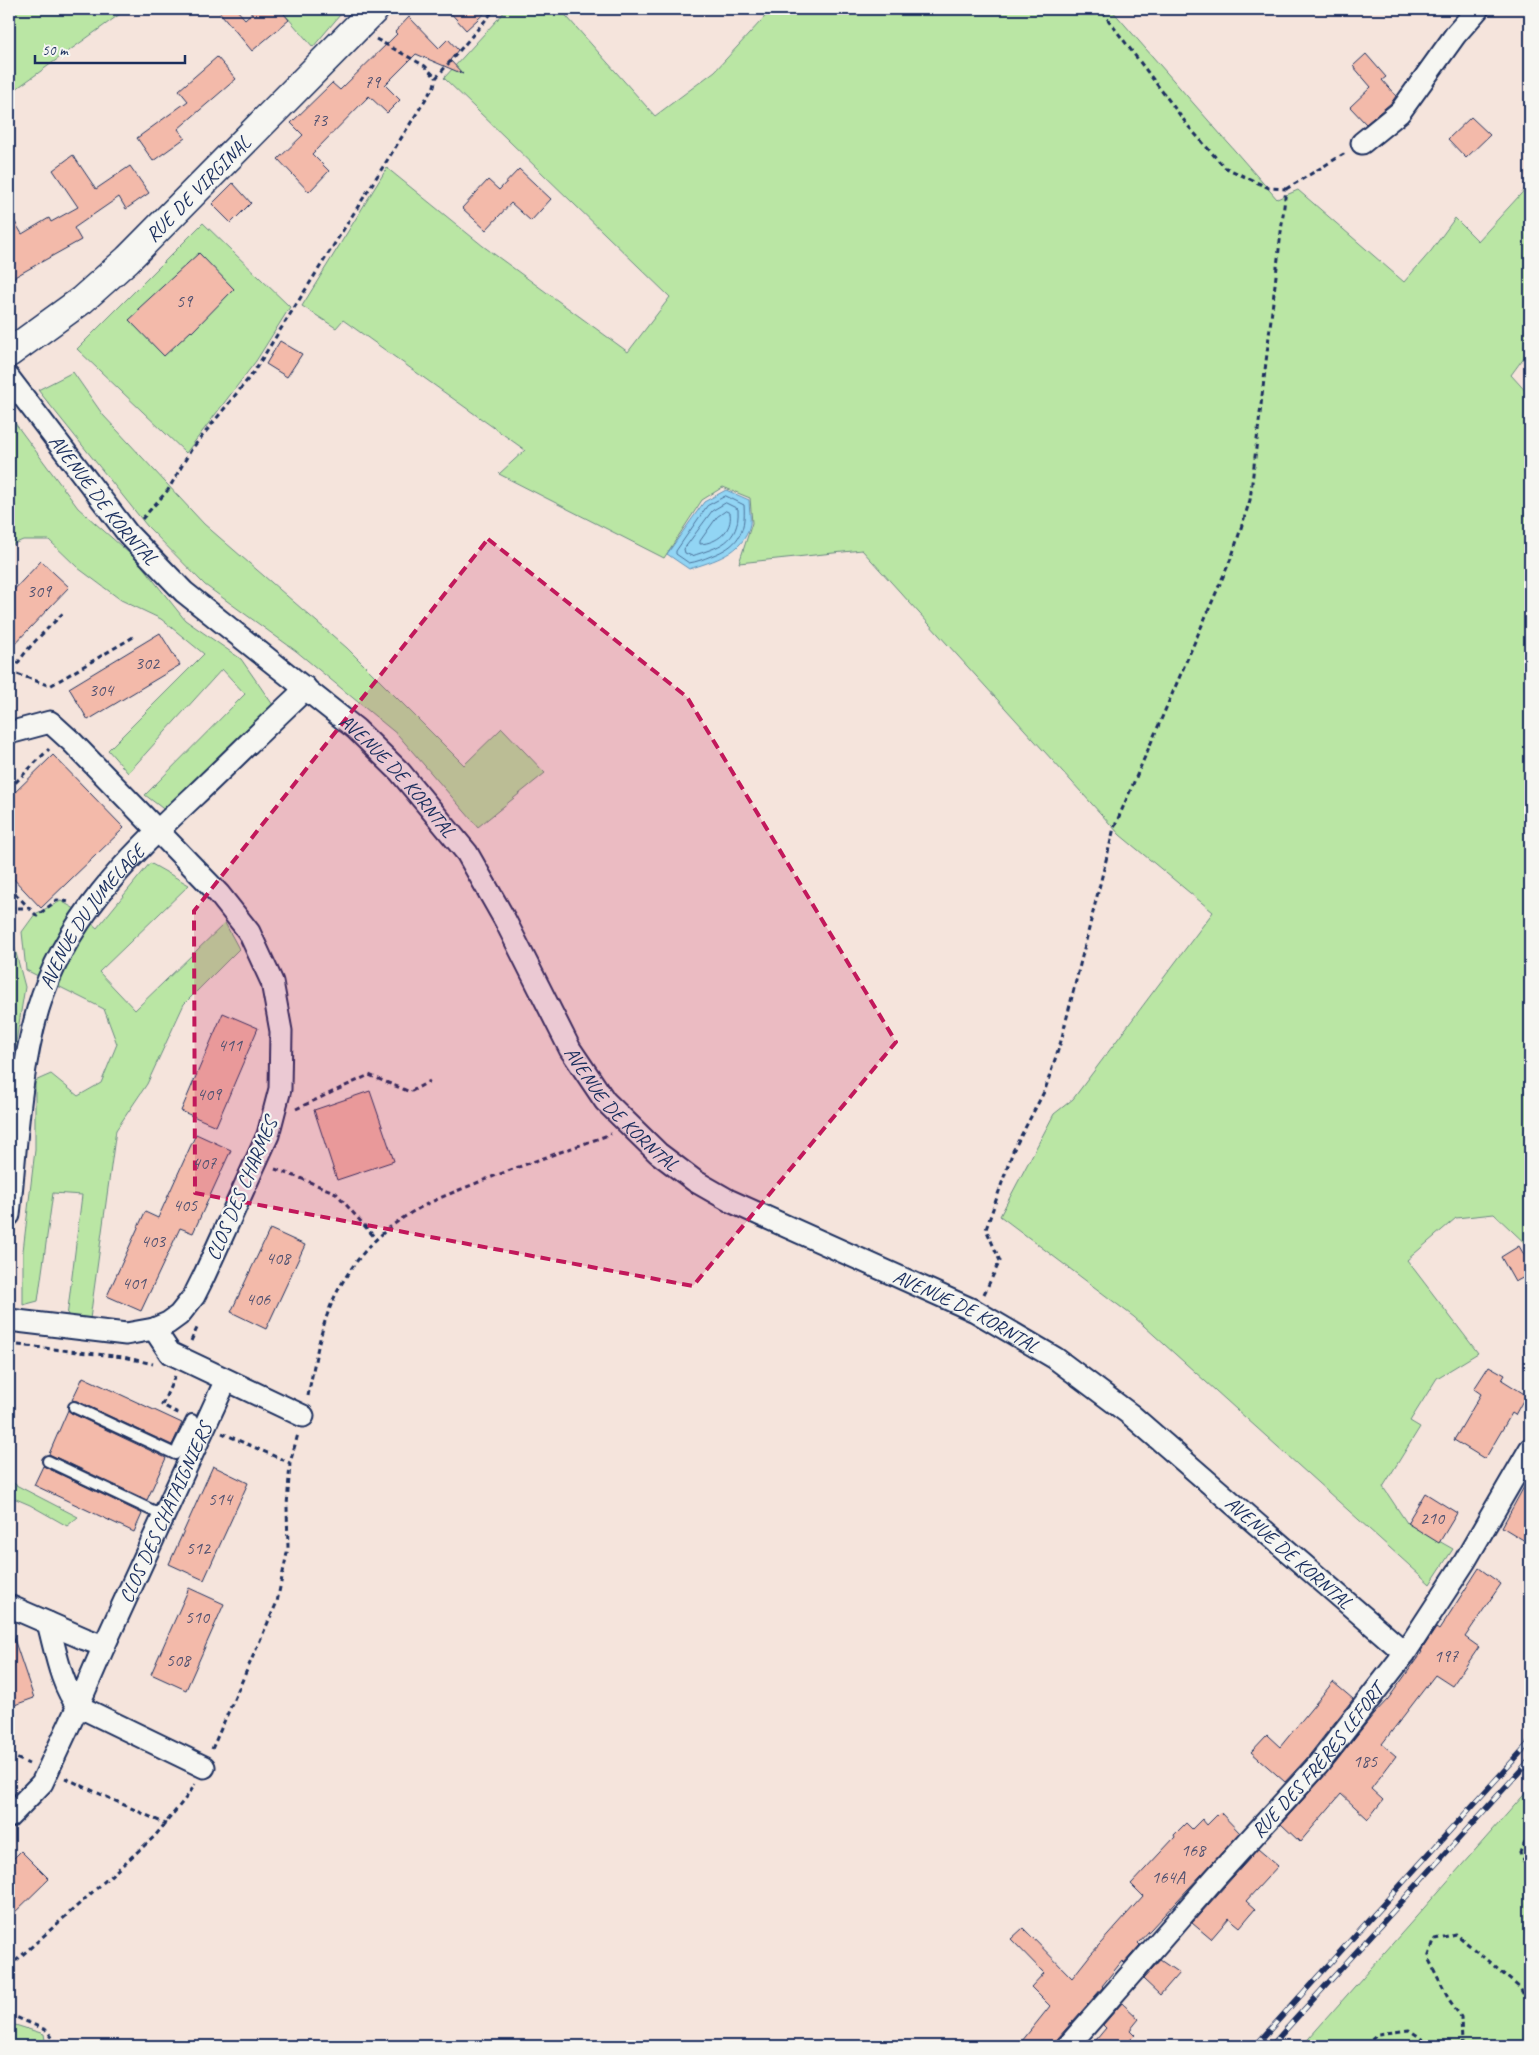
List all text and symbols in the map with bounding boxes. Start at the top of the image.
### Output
scale bar [35,32,185,64]
text: 50 m [42,41,69,60]
house number: 79 [364,71,382,93]
house number: 73 [311,109,329,131]
street label: RUE DE VIRGINAL [140,130,256,247]
house number: 59 [176,290,194,312]
street label: AVENUE DE KORNTAL [44,430,163,571]
house number: 309 [27,580,53,602]
house number: 302 [135,652,161,674]
house number: 304 [89,679,115,701]
street label: AVENUE DE KORNTAL [334,709,461,843]
street label: AVENUE DU JUMELAGE [34,837,152,993]
house number: 411 [218,1034,243,1056]
street label: AVENUE DE KORNTAL [559,1042,683,1177]
house number: 409 [197,1083,223,1105]
street label: CLOS DES CHARMES [200,1110,284,1264]
house number: 407 [192,1152,217,1174]
house number: 405 [173,1194,198,1216]
house number: 403 [141,1230,167,1252]
house number: 408 [266,1247,292,1269]
street label: AVENUE DE KORNTAL [889,1264,1043,1359]
house number: 401 [122,1272,147,1294]
house number: 406 [246,1288,271,1310]
street label: CLOS DES CHÂTAIGNIERS [114,1417,219,1607]
house number: 514 [208,1488,234,1510]
street label: AVENUE DE KORNTAL [1220,1491,1358,1615]
house number: 210 [1420,1507,1446,1529]
house number: 512 [186,1537,212,1559]
house number: 510 [185,1606,211,1628]
house number: 197 [1434,1645,1459,1667]
house number: 508 [166,1649,192,1671]
street label: RUE DES FRÈRES LEFORT [1246,1675,1392,1843]
house number: 185 [1353,1750,1378,1772]
house number: 168 [1181,1839,1207,1861]
house number: 164A [1151,1866,1186,1888]

